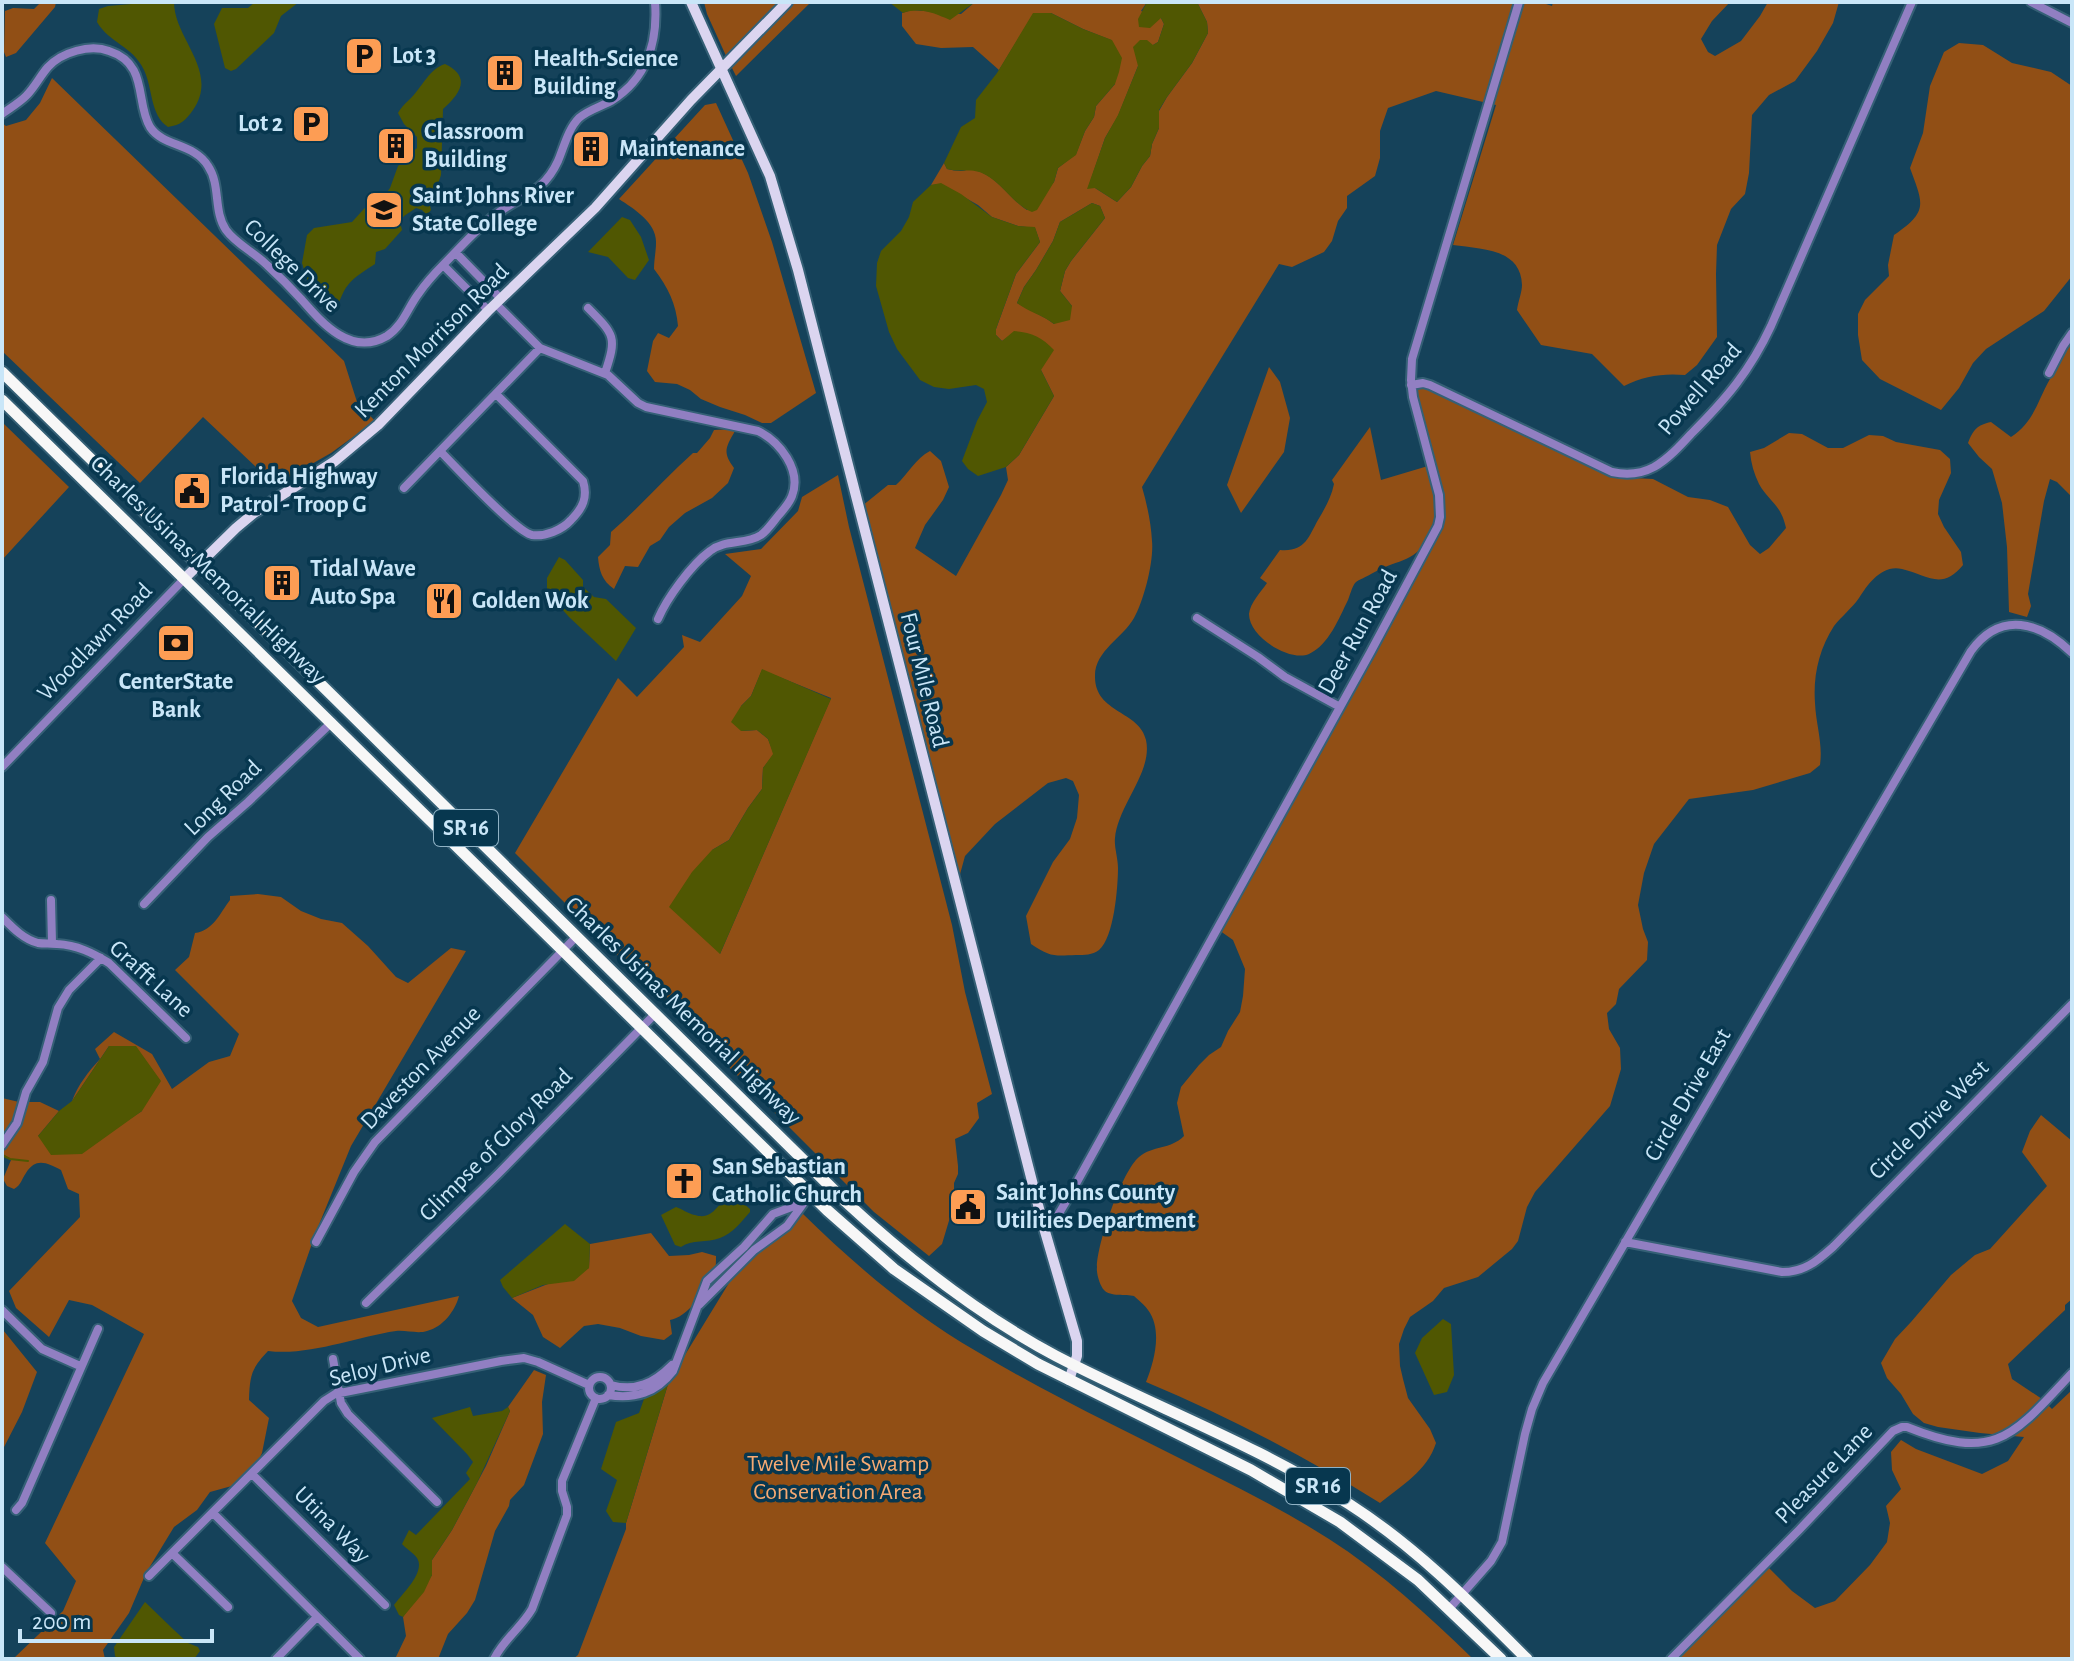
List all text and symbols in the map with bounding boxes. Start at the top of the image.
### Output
parking icon: Lot 3 [343,35,385,77]
place label: Lot 3 [392,44,436,68]
place label: Health-Science Building [533,47,678,99]
building icon: Health-Science Building [484,52,526,94]
parking icon: Lot 2 [290,103,332,145]
place label: Lot 2 [238,112,283,136]
place label: Classroom Building [424,120,524,172]
building icon: Classroom Building [375,125,417,167]
building icon: Maintenance [570,128,612,170]
place label: Maintenance [619,137,745,161]
place label: Saint Johns River State College [412,184,575,236]
school or university icon: Saint Johns River State College [363,189,405,231]
street label: College Drive [239,215,345,317]
street label: Kenton Morrison Road [350,259,514,423]
street label: Powell Road [1654,338,1746,440]
street label: Charles Usinas Memorial Highway [86,451,330,689]
place label: Florida Highway Patrol - Troop G [220,465,378,517]
public building icon: Florida Highway Patrol - Troop G [171,470,213,512]
place label: Tidal Wave Auto Spa [310,557,416,609]
building icon: Tidal Wave Auto Spa [261,562,303,604]
street label: Deer Run Road [1314,566,1402,698]
street label: Woodlawn Road [33,579,157,705]
restaurant icon: Golden Wok [423,580,465,622]
place label: Golden Wok [472,589,589,613]
street label: Four Mile Road [896,610,952,750]
bank icon: CenterState Bank [155,622,197,664]
place label: CenterState Bank [119,670,233,722]
street label: Long Road [180,756,266,840]
road number: SR 16 [434,810,498,846]
street label: Charles Usinas Memorial Highway [561,892,805,1130]
street label: Grafft Lane [105,936,197,1022]
street label: Daveston Avenue [356,1002,486,1134]
street label: Circle Drive East [1640,1024,1736,1165]
street label: Circle Drive West [1865,1055,1994,1184]
street label: Glimpse of Glory Road [415,1064,577,1226]
place label: San Sebastian Catholic Church [712,1155,862,1207]
church icon: San Sebastian Catholic Church [663,1160,705,1202]
place label: Saint Johns County Utilities Department [996,1181,1196,1233]
public building icon: Saint Johns County Utilities Department [947,1186,989,1228]
street label: Seloy Drive [327,1343,433,1391]
street label: Pleasure Lane [1771,1419,1877,1529]
park label: Twelve Mile Swamp Conservation Area [747,1452,929,1504]
road number: SR 16 [1286,1468,1350,1504]
street label: Utina Way [289,1482,375,1568]
scale bar [20,1593,212,1643]
text: 200 m [32,1610,91,1634]

